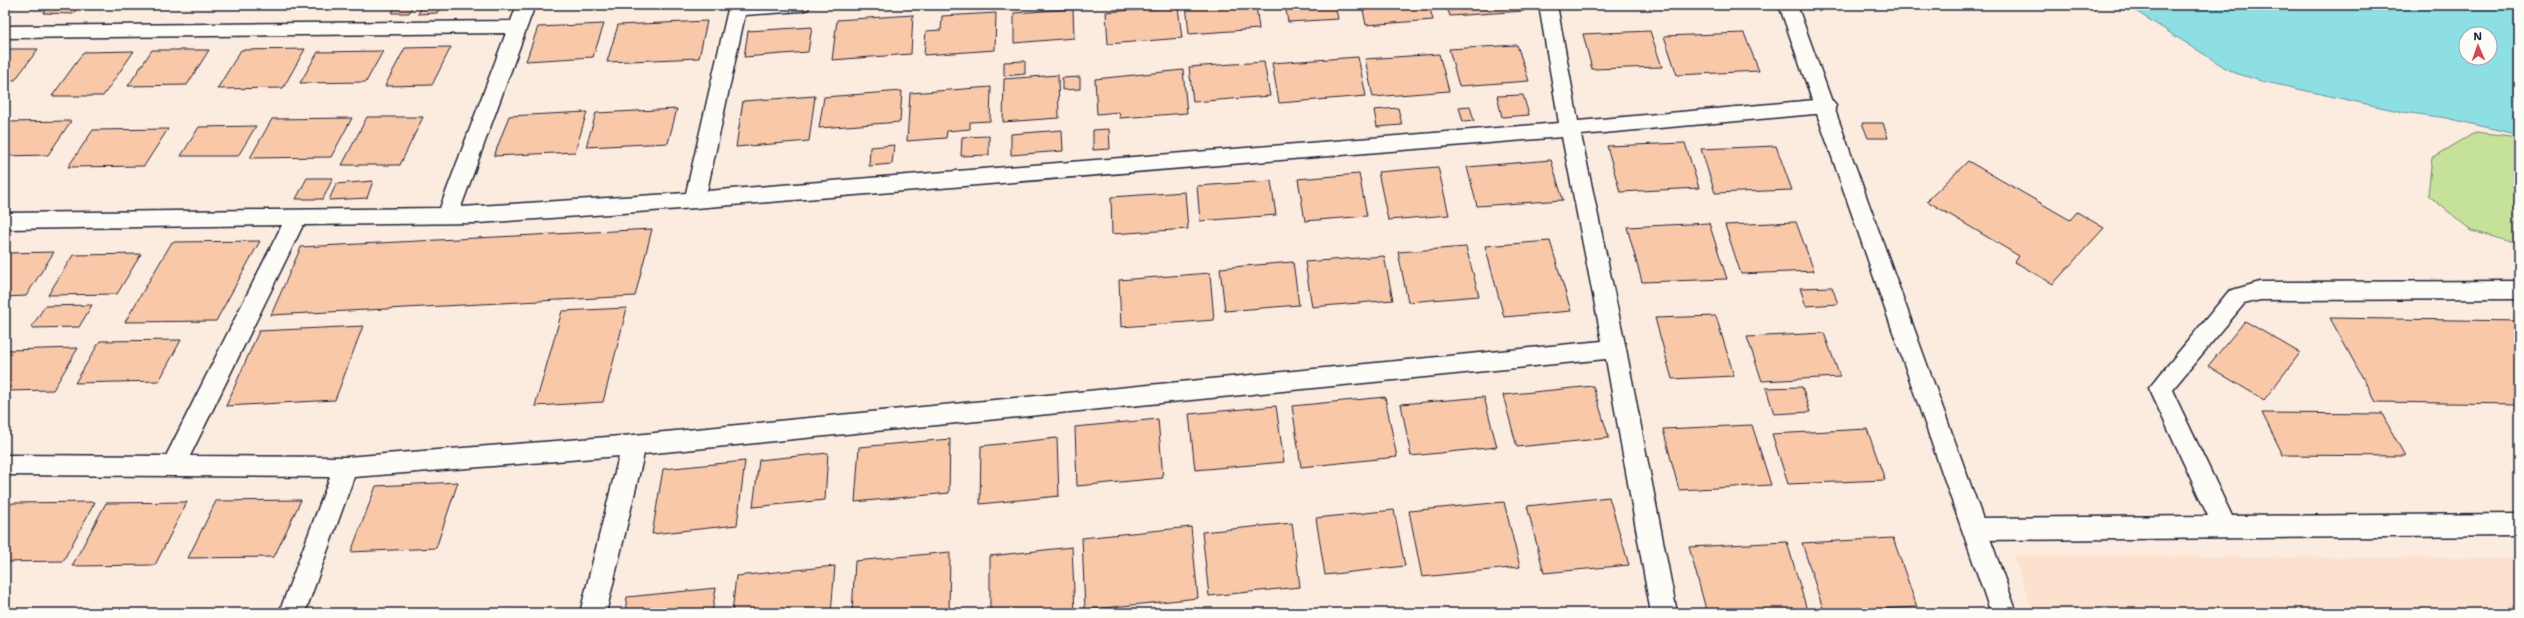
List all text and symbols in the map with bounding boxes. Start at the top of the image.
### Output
north arrow [2458,26,2498,66]
text: N [2473,29,2483,44]

